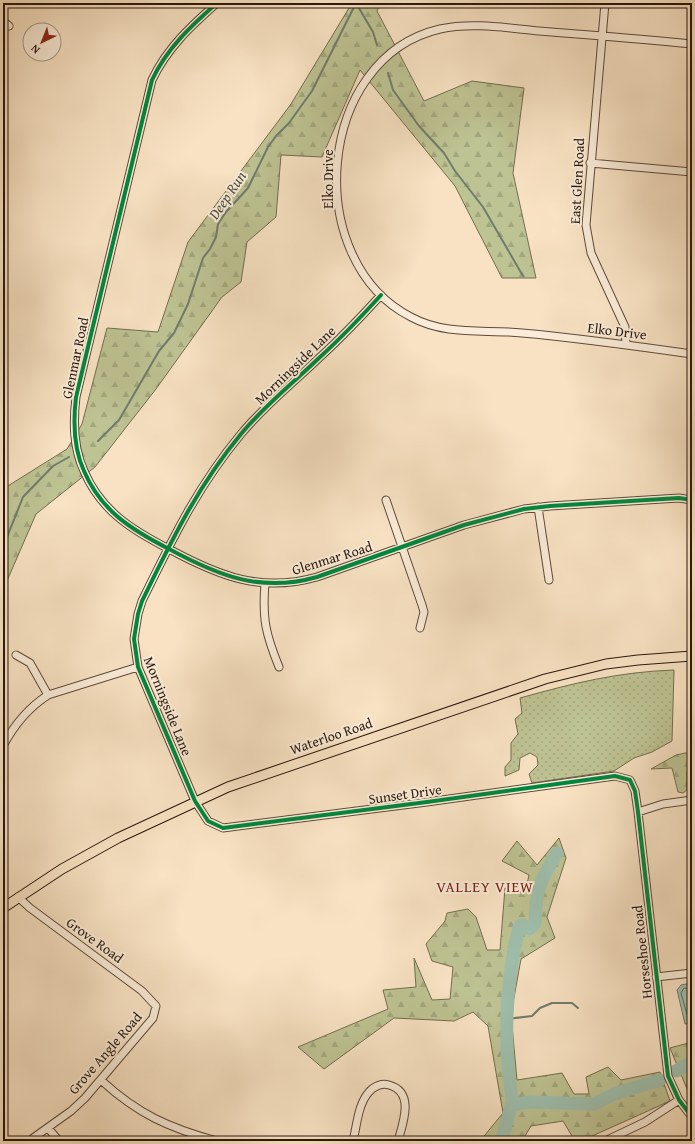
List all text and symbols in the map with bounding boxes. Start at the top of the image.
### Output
north arrow [22,22,62,62]
text: N [27,41,43,58]
street label: East Glen Road [565,137,589,225]
street label: Elko Drive [318,149,338,209]
water label: Deep Run [203,166,251,224]
street label: Glenmar Road [57,315,93,401]
street label: Elko Drive [586,317,648,345]
street label: Morningside Lane [250,321,340,409]
street label: Glenmar Road [289,536,375,580]
street label: Morningside Lane [139,653,197,759]
street label: Waterloo Road [287,712,375,759]
street label: Sunset Drive [367,779,443,809]
district label: VALLEY VIEW [436,876,534,897]
street label: Horseshoe Road [627,904,657,1000]
street label: Grove Road [62,912,128,968]
street label: Grove Angle Road [64,1007,147,1098]

